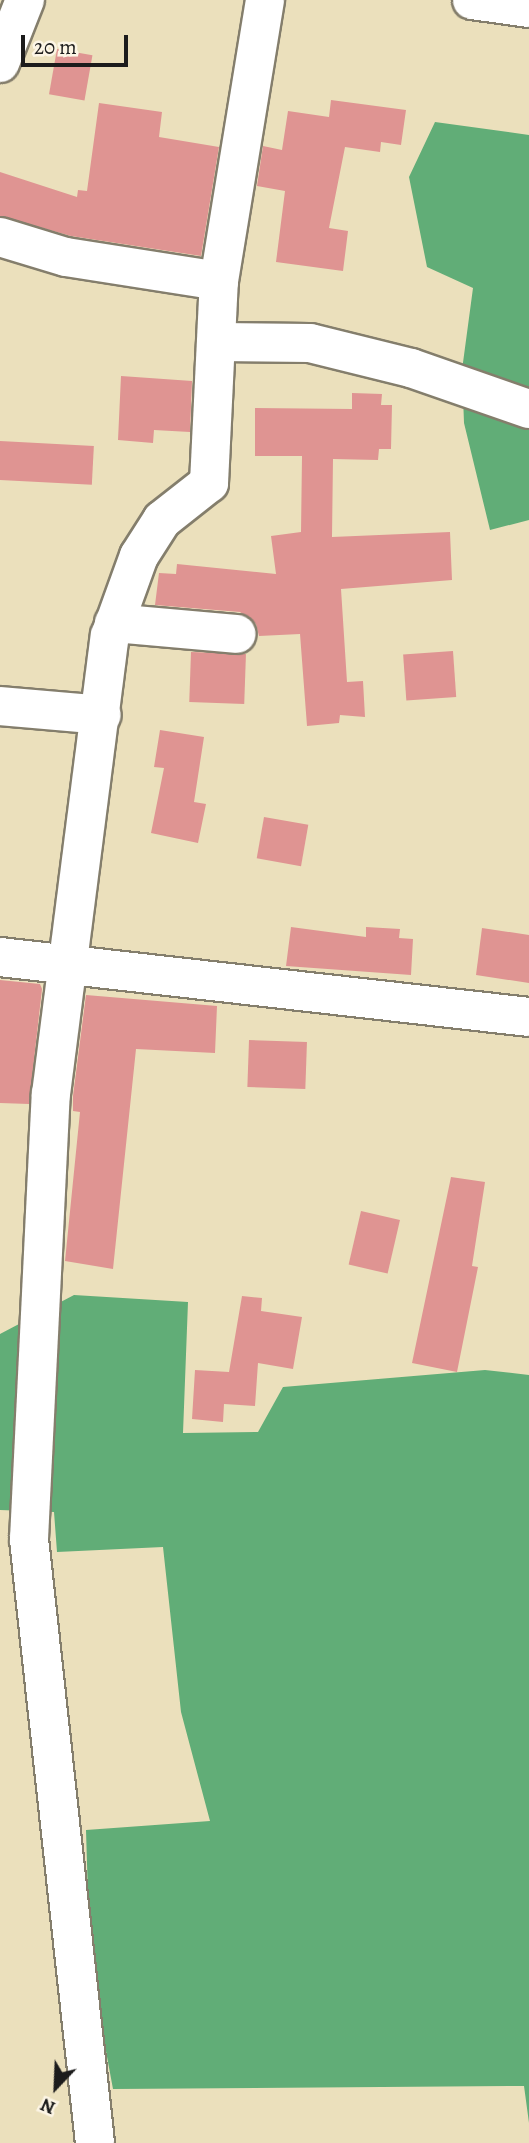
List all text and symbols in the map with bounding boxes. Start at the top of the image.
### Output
scale bar [24,21,131,65]
text: 20 m [34,33,77,61]
north arrow [21,2052,91,2122]
text: N [36,2092,59,2121]

